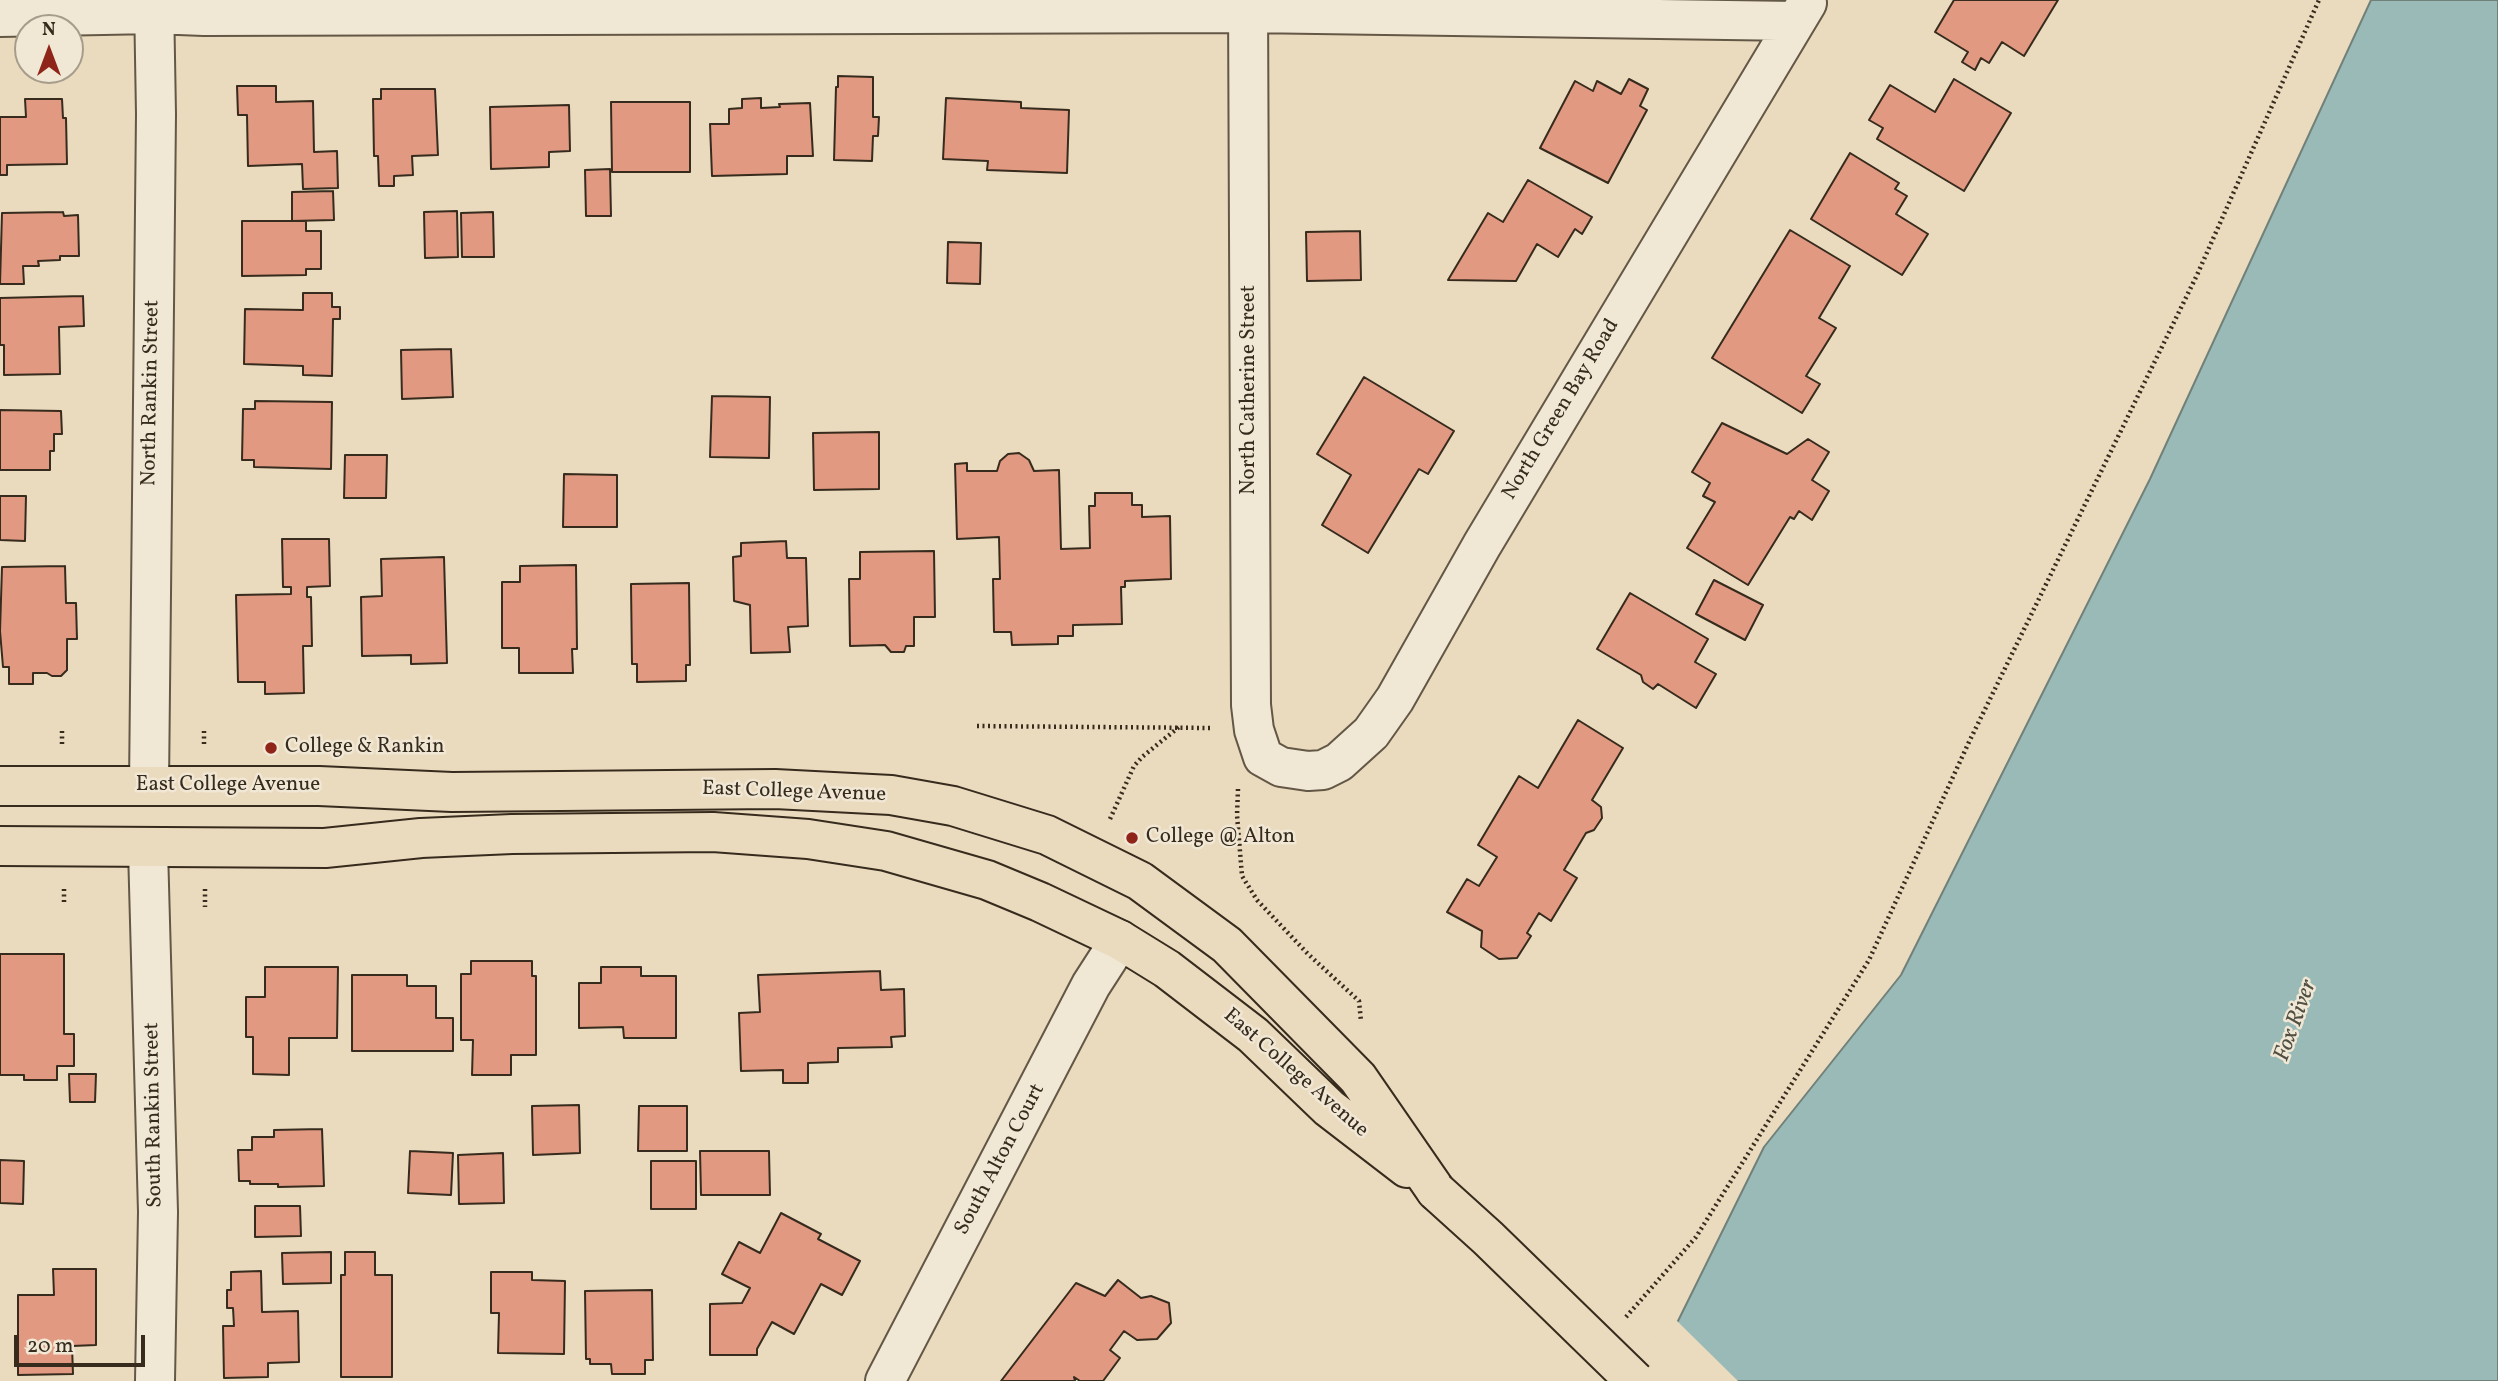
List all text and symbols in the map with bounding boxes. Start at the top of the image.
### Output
north arrow [14,14,84,84]
text: N [42,17,56,43]
street label: North Catherine Street [1237,285,1263,495]
street label: North Rankin Street [138,300,166,486]
street label: North Green Bay Road [1498,315,1626,505]
place label: College & Rankin [285,735,445,761]
marker: College & Rankin [263,740,279,756]
street label: East College Avenue [136,773,320,799]
street label: East College Avenue [701,777,887,809]
place label: College @ Alton [1146,825,1295,851]
marker: College @ Alton [1124,830,1140,846]
water label: Fox River [2270,977,2324,1065]
street label: East College Avenue [1217,1004,1373,1144]
street label: South Rankin Street [141,1022,169,1208]
street label: South Alton Court [951,1080,1051,1240]
scale bar [18,1322,149,1366]
text: 20 m [27,1332,73,1361]

